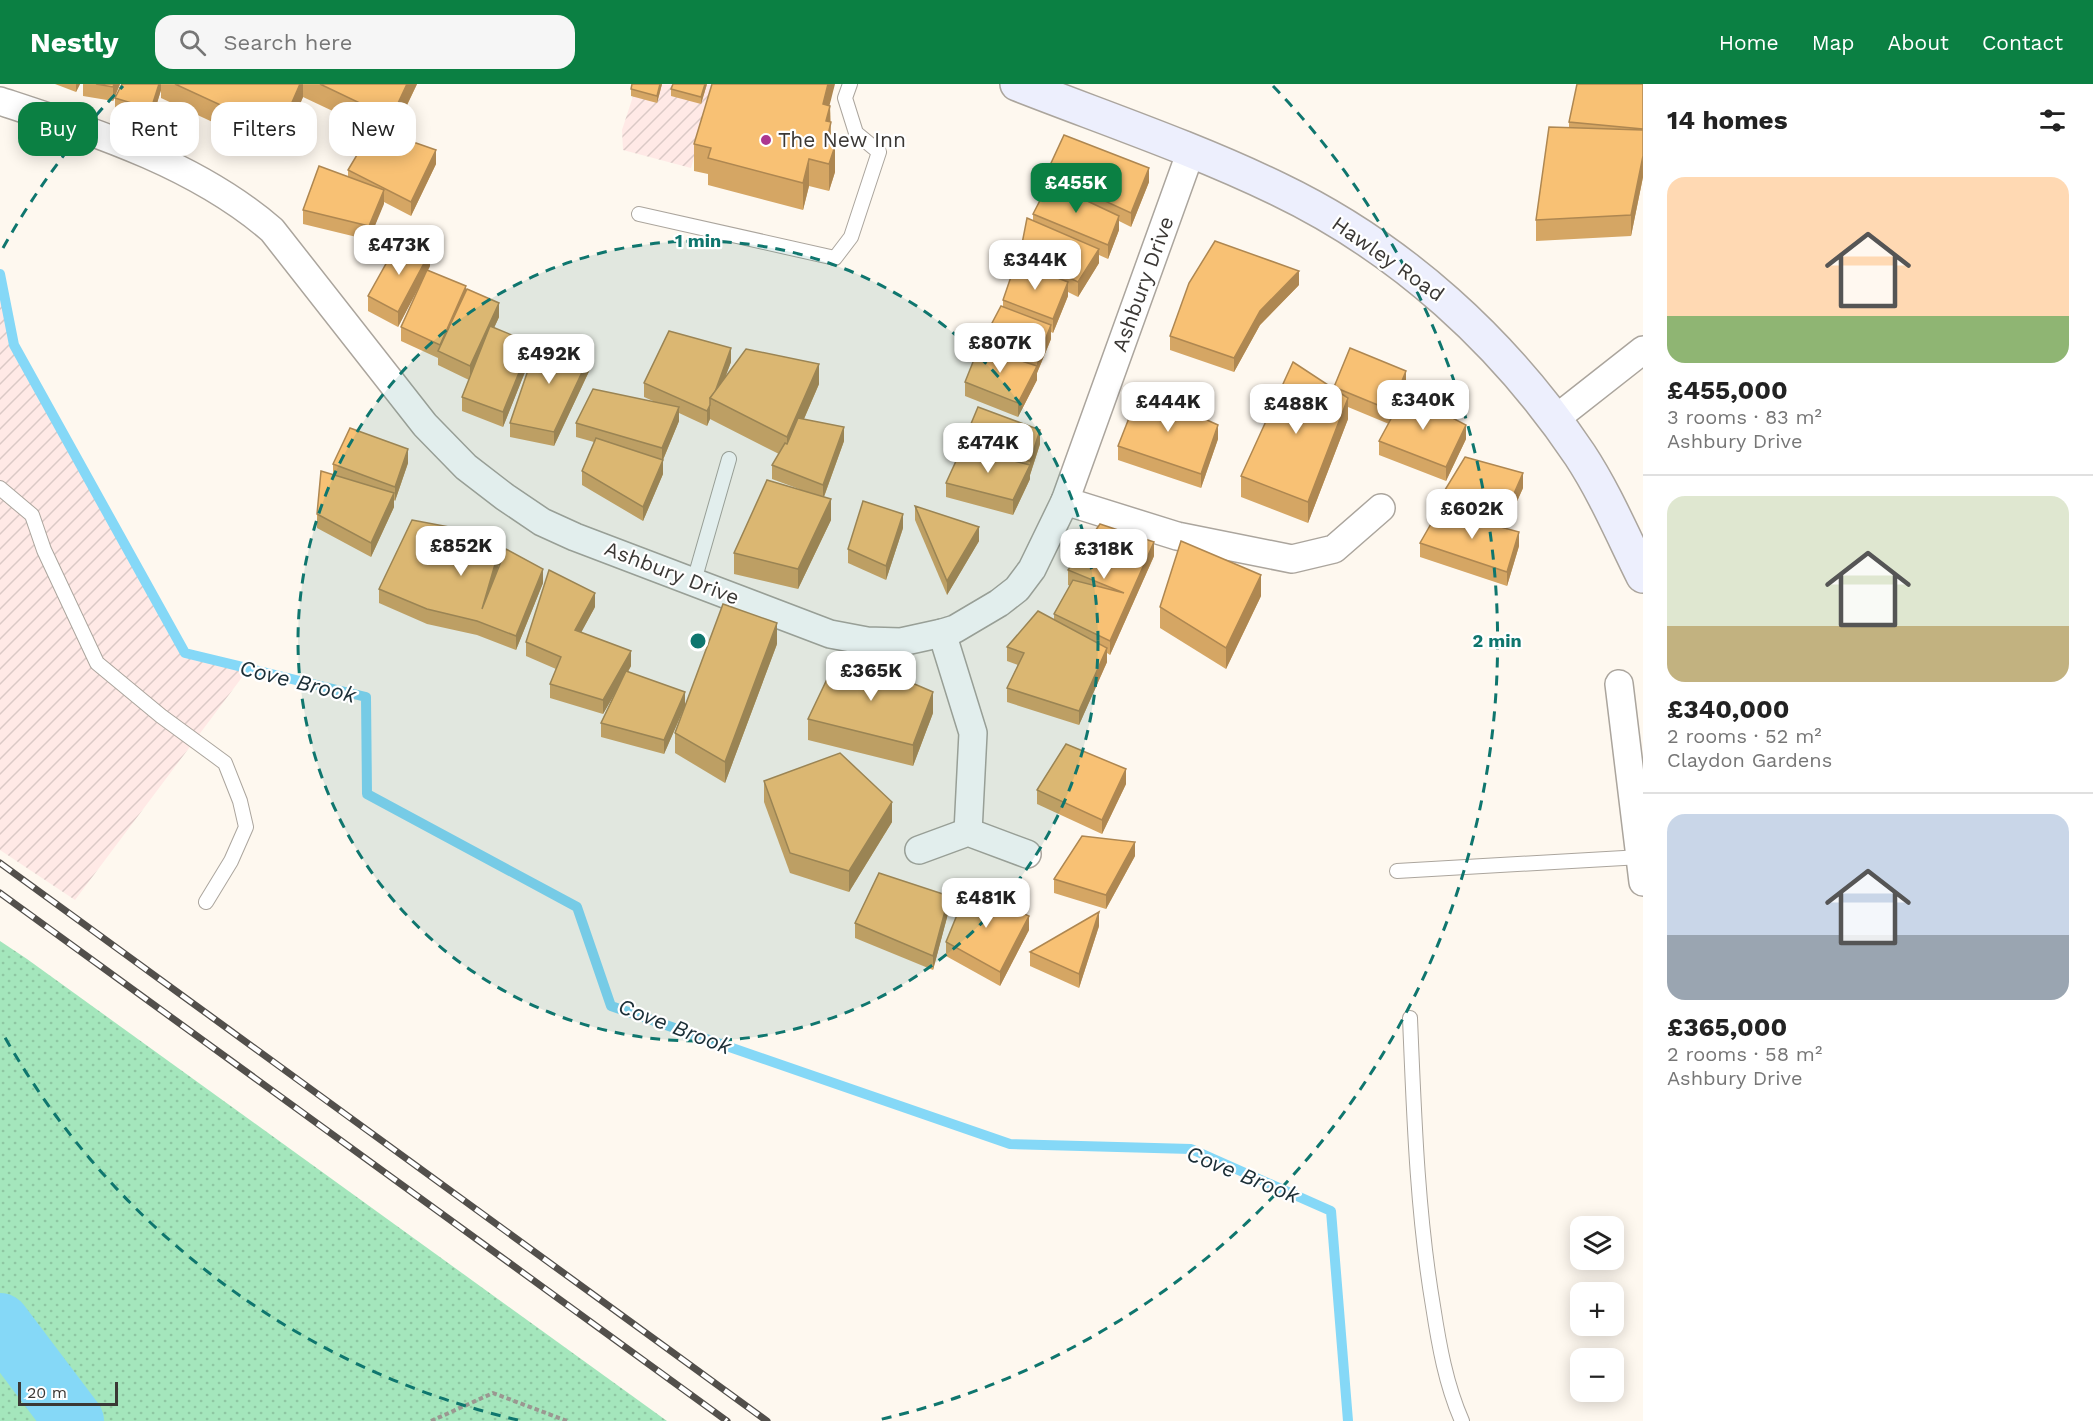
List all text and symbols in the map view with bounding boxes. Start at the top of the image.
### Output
search box [155,15,575,69]
text: Nestly [30,26,119,59]
icon: search [176,26,209,59]
text: Search here [224,30,352,55]
text: Home [1719,30,1779,55]
text: Map [1812,30,1855,55]
text: About [1888,30,1949,55]
text: Contact [1982,30,2063,55]
chip: Buy [18,102,98,156]
chip: Rent [110,102,199,156]
chip: Filters [211,102,317,156]
chip: New [329,102,416,156]
icon: filters [2036,104,2069,137]
text: 14 homes [1667,105,1788,135]
place label: The New Inn [778,127,906,152]
marker: The New Inn [759,133,773,147]
pin: £455K [1034,163,1118,214]
text: £455K [1045,170,1107,194]
street label: Hawley Road [1327,211,1449,306]
street label: Ashbury Drive [1106,213,1179,355]
icon: home [1814,216,1922,324]
pin: £473K [357,225,441,276]
text: 1 min [675,230,721,251]
text: £473K [368,232,430,256]
pin: £344K [993,240,1077,291]
text: £344K [1003,247,1067,271]
pin: £807K [958,323,1042,374]
text: £807K [968,330,1032,354]
pin: £492K [507,334,591,385]
text: £492K [517,341,581,365]
text: £455,000 [1667,375,1788,405]
pin: £340K [1381,380,1465,431]
pin: £444K [1126,382,1210,433]
pin: £488K [1254,384,1338,435]
text: £340K [1391,387,1455,411]
text: £444K [1135,389,1201,413]
text: £488K [1264,391,1328,415]
text: 3 rooms · 83 m² [1667,405,1822,429]
pin: £474K [946,423,1030,474]
text: Ashbury Drive [1667,429,1802,453]
text: £474K [957,430,1019,454]
pin: £602K [1430,489,1514,540]
text: £602K [1440,496,1504,520]
pin: £852K [419,526,503,577]
pin: £318K [1062,529,1146,580]
text: £852K [430,533,492,557]
street label: Ashbury Drive [601,535,743,610]
icon: home [1814,535,1922,643]
text: £318K [1074,536,1134,560]
text: 2 min [1472,630,1522,651]
centre of rings [688,631,708,651]
pin: £365K [829,651,913,702]
water label: Cove Brook [237,655,360,708]
text: £365K [840,658,902,682]
text: £340,000 [1667,694,1789,724]
text: 2 rooms · 52 m² [1667,724,1822,748]
text: Claydon Gardens [1667,748,1832,772]
icon: home [1814,853,1922,961]
pin: £481K [944,878,1028,929]
text: £481K [956,885,1016,909]
water label: Cove Brook [615,993,736,1060]
text: £365,000 [1667,1012,1787,1042]
text: 2 rooms · 58 m² [1667,1042,1822,1066]
text: Ashbury Drive [1667,1066,1802,1090]
water label: Cove Brook [1183,1141,1304,1209]
map controls [1570,1216,1624,1402]
button: layers [1570,1216,1624,1270]
button: + [1570,1282,1624,1336]
button: − [1570,1348,1624,1402]
scale bar [18,1379,118,1406]
text: 20 m [27,1383,67,1402]

